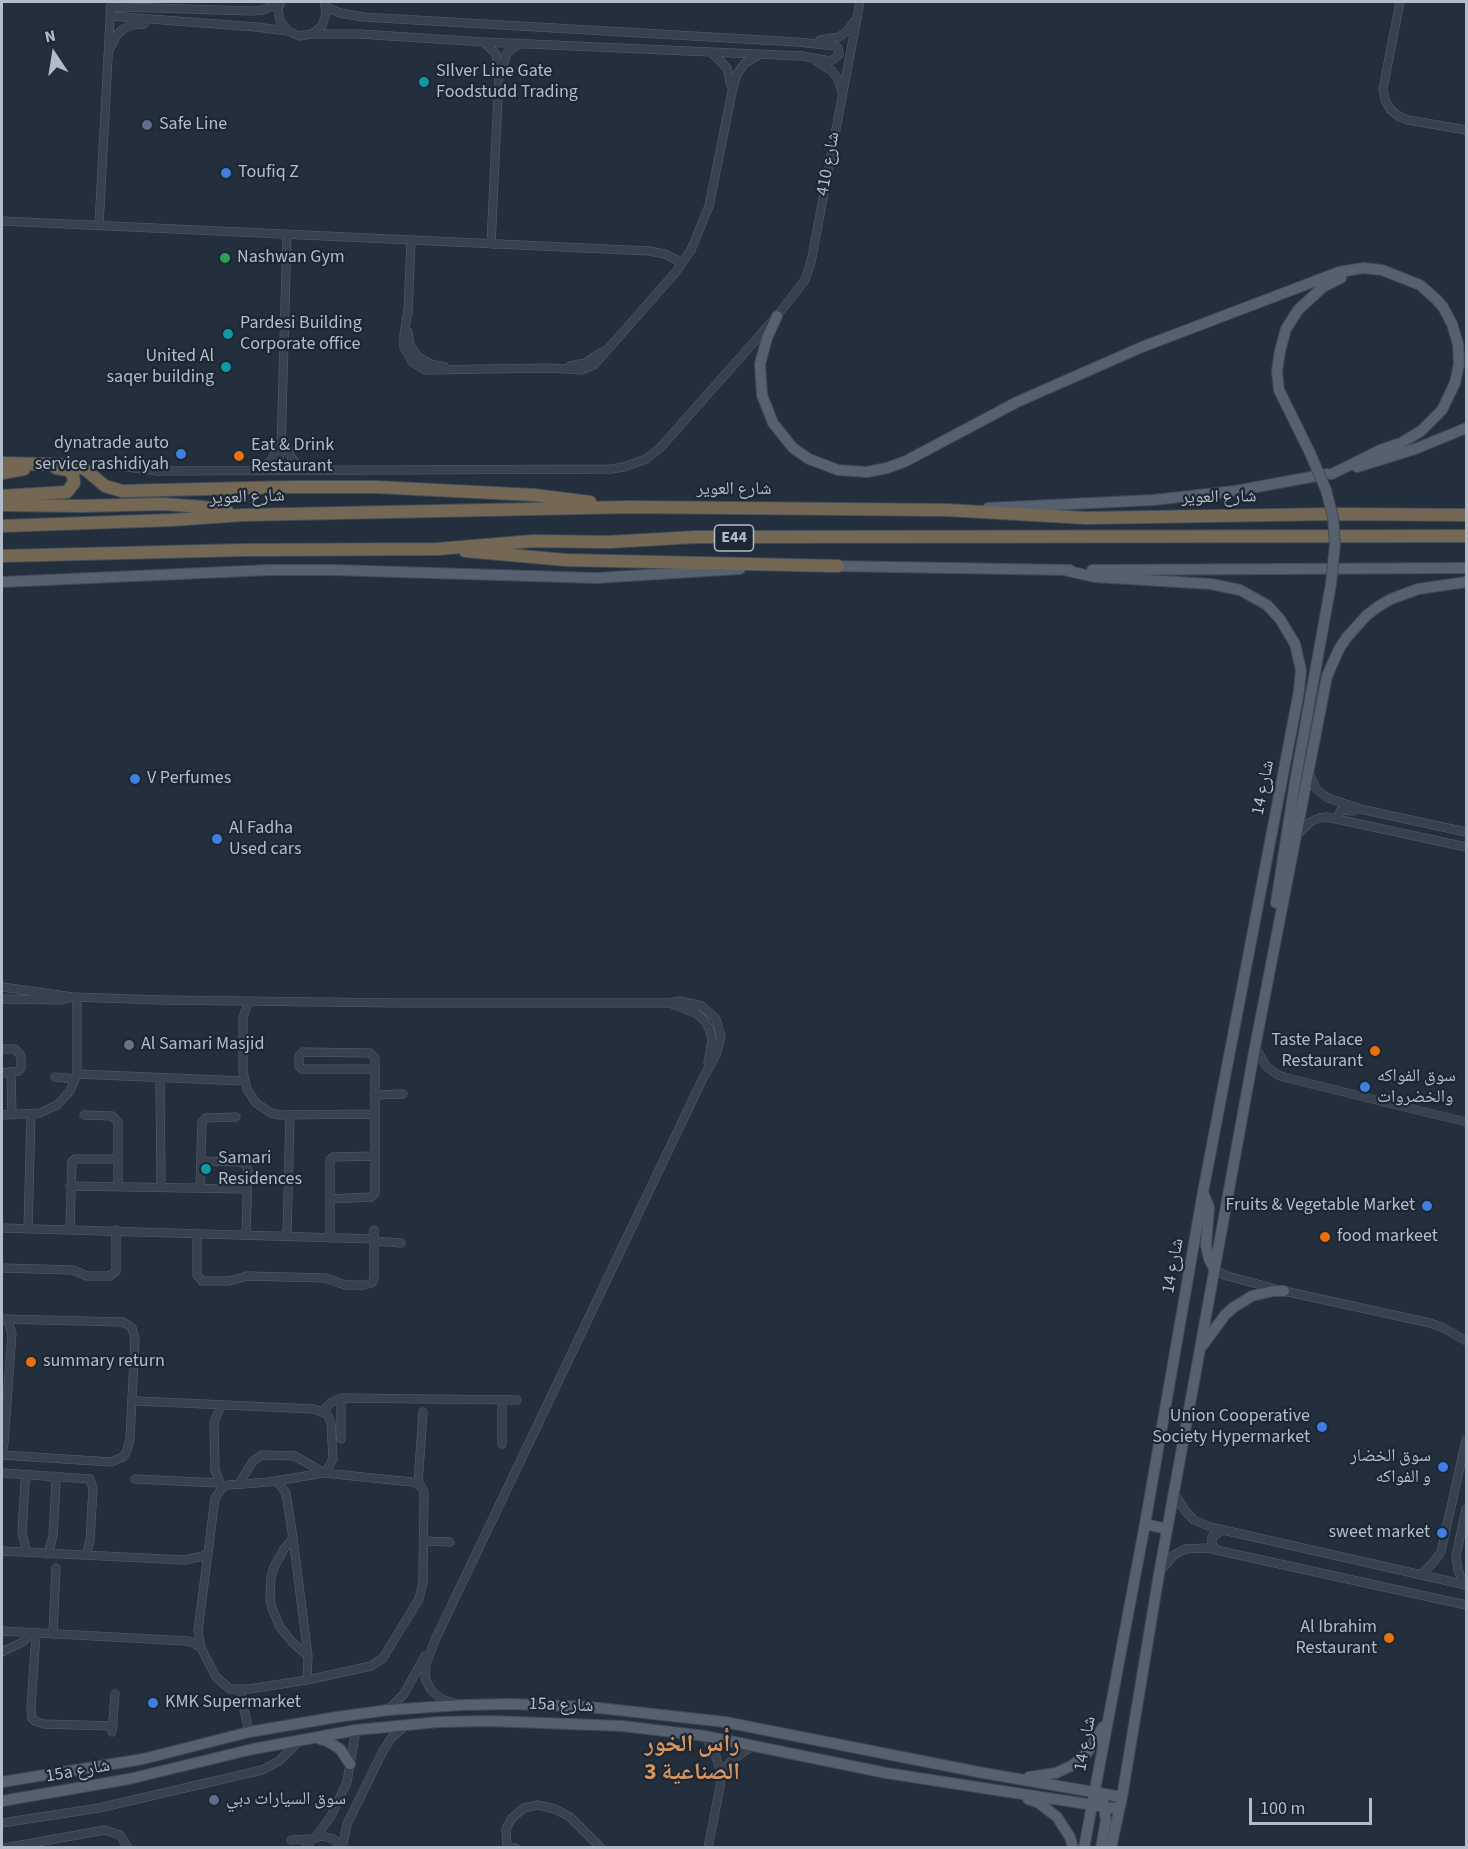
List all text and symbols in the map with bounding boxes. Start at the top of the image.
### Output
north arrow [24,24,84,84]
text: N [43,25,58,48]
place label: SIlver Line Gate Foodstudd Trading [436,61,578,104]
marker: SIlver Line Gate Foodstudd Trading [417,75,431,89]
place label: Safe Line [159,114,227,136]
marker: Safe Line [140,118,154,132]
street label: شارع 410 [813,130,845,198]
place label: Toufiq Z [238,162,299,184]
marker: Toufiq Z [219,166,233,180]
place label: Nashwan Gym [237,247,345,269]
marker: Nashwan Gym [218,251,232,265]
place label: Pardesi Building Corporate office [240,313,362,356]
marker: Pardesi Building Corporate office [221,327,235,341]
place label: United Al saqer building [107,346,214,388]
marker: United Al saqer building [219,360,233,374]
place label: dynatrade auto service rashidiyah [35,433,169,476]
place label: Eat & Drink Restaurant [251,435,334,478]
marker: dynatrade auto service rashidiyah [174,447,188,461]
marker: Eat & Drink Restaurant [232,449,246,463]
street label: شارع العوير [696,479,772,501]
street label: شارع العوير [209,486,285,510]
street label: شارع العوير [1181,487,1257,509]
road number: E44 [714,525,754,551]
street label: شارع 14 [1248,759,1280,817]
place label: V Perfumes [147,768,231,790]
marker: V Perfumes [128,772,142,786]
place label: Al Fadha Used cars [229,818,301,860]
marker: Al Fadha Used cars [210,832,224,846]
place label: Taste Palace Restaurant [1271,1030,1363,1072]
place label: Al Samari Masjid [141,1034,264,1056]
marker: Al Samari Masjid [122,1038,136,1052]
marker: Taste Palace Restaurant [1368,1044,1382,1058]
place label: سوق الفواكه والخضروات [1377,1066,1456,1108]
marker: سوق الفواكه والخضروات [1358,1080,1372,1094]
place label: Samari Residences [218,1148,302,1190]
marker: Samari Residences [199,1162,213,1176]
place label: Fruits & Vegetable Market [1225,1195,1415,1217]
marker: Fruits & Vegetable Market [1420,1199,1434,1213]
place label: food markeet [1337,1226,1438,1248]
marker: food markeet [1318,1230,1332,1244]
street label: شارع 14 [1159,1237,1189,1295]
place label: summary return [43,1351,165,1373]
marker: summary return [24,1355,38,1369]
place label: Union Cooperative Society Hypermarket [1152,1406,1310,1448]
marker: Union Cooperative Society Hypermarket [1315,1420,1329,1434]
place label: سوق الخضار و الفواكه [1350,1446,1431,1488]
marker: سوق الخضار و الفواكه [1436,1460,1450,1474]
place label: sweet market [1329,1522,1430,1544]
marker: sweet market [1435,1526,1449,1540]
place label: Al Ibrahim Restaurant [1295,1617,1377,1660]
marker: Al Ibrahim Restaurant [1382,1631,1396,1645]
place label: KMK Supermarket [165,1692,301,1714]
street label: 15a شارع [528,1694,594,1718]
marker: KMK Supermarket [146,1696,160,1710]
street label: شارع 14 [1071,1715,1101,1773]
district label: رأس الخور الصناعية 3 [644,1732,740,1788]
street label: 15a شارع [44,1756,112,1788]
scale bar [1252,1786,1375,1824]
place label: سوق السيارات دبي [226,1789,346,1811]
marker: سوق السيارات دبي [207,1793,221,1807]
text: 100 m [1260,1796,1305,1821]

